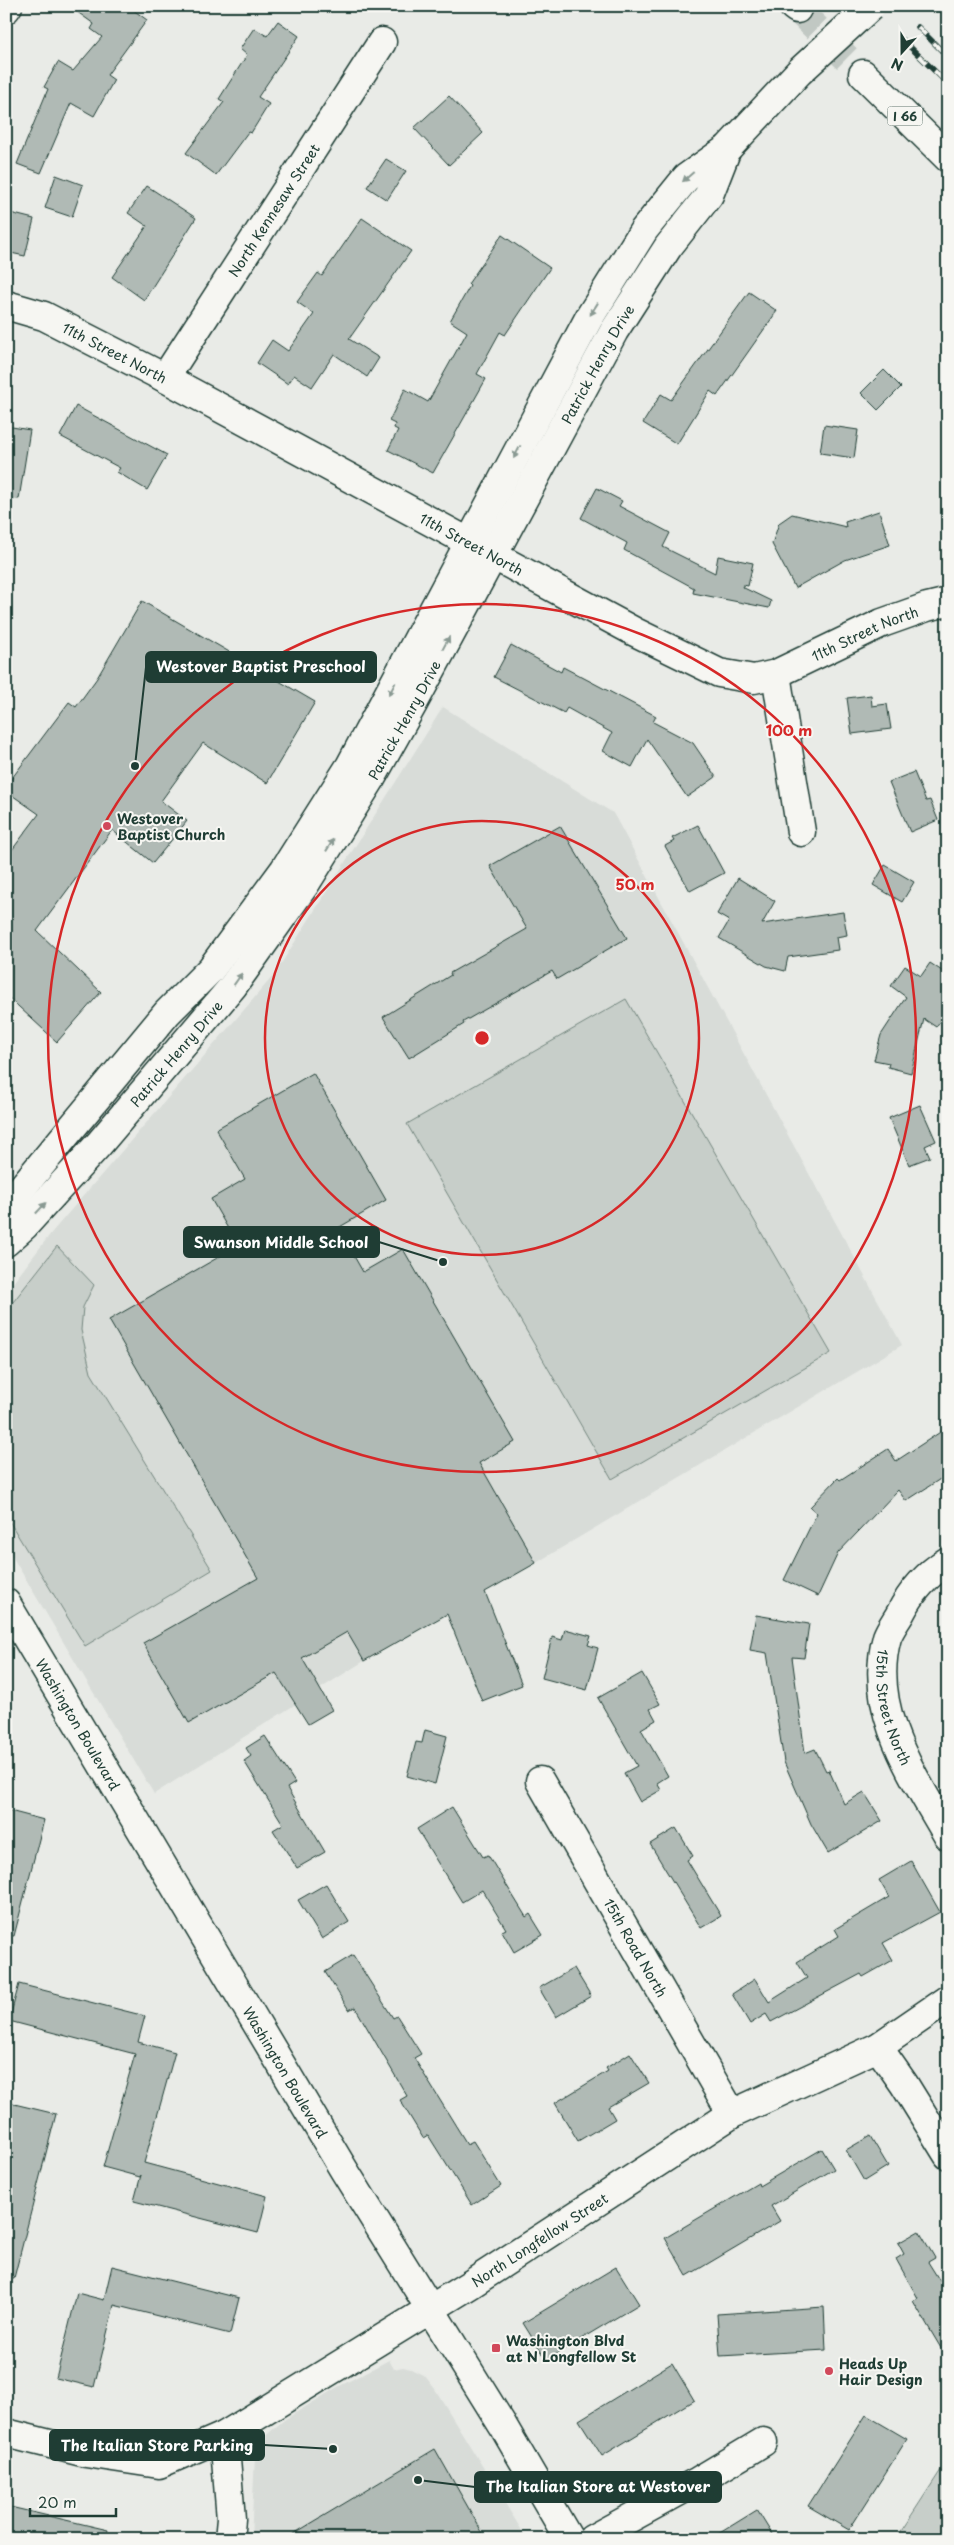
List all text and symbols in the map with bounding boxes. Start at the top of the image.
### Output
north arrow [876,28,926,78]
text: N [888,53,906,76]
road number: I 66 [888,106,922,125]
street label: North Kennesaw Street [223,139,324,281]
one-way arrow [681,172,694,183]
street label: Patrick Henry Drive [556,300,639,427]
one-way arrow [590,303,599,316]
street label: 11th Street North [59,317,171,388]
one-way arrow [513,445,521,460]
street label: 11th Street North [416,507,527,580]
street label: 11th Street North [808,600,921,666]
one-way arrow [442,636,450,650]
callout: Westover Baptist Preschool [146,652,376,682]
text: Westover Baptist Preschool [156,654,366,677]
street label: Patrick Henry Drive [362,656,445,783]
one-way arrow [388,682,396,696]
text: 100 m [766,718,812,741]
place label: Westover Baptist Church [117,808,225,845]
marker: Westover Baptist Church [101,820,113,832]
one-way arrow [325,838,335,851]
text: 50 m [616,872,654,895]
one-way arrow [233,973,244,986]
street label: Patrick Henry Drive [125,995,227,1111]
centre of rings [473,1029,491,1047]
one-way arrow [35,1202,47,1214]
callout: Swanson Middle School [184,1227,379,1257]
text: Swanson Middle School [194,1230,368,1253]
street label: 15th Street North [872,1648,917,1769]
street label: Washington Boulevard [31,1654,126,1794]
street label: 15th Road North [599,1894,673,2001]
street label: Washington Boulevard [238,2002,333,2142]
street label: North Longfellow Street [467,2187,612,2292]
place label: Washington Blvd at N Longfellow St [506,2330,637,2367]
marker: Washington Blvd at N Longfellow St [490,2342,502,2354]
place label: Heads Up Hair Design [839,2353,923,2390]
marker: Heads Up Hair Design [823,2365,835,2377]
callout: The Italian Store Parking [50,2430,264,2460]
text: The Italian Store Parking [61,2433,253,2456]
callout: The Italian Store at Westover [475,2472,721,2502]
text: The Italian Store at Westover [486,2474,711,2497]
scale bar [30,2485,116,2517]
text: 20 m [38,2490,77,2513]

